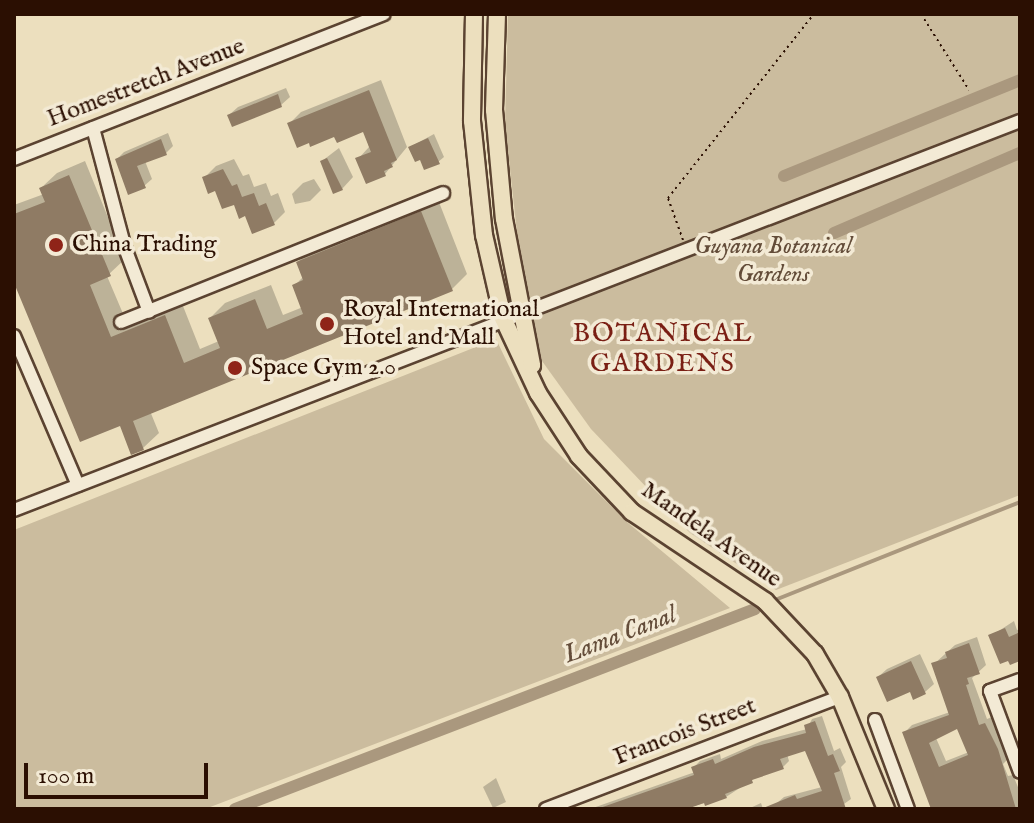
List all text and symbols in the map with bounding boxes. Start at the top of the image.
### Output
street label: Homestretch Avenue [43,32,249,134]
place label: China Trading [72,231,217,259]
park label: Guyana Botanical Gardens [694,233,852,289]
marker: China Trading [47,236,65,254]
place label: Royal International Hotel and Mall [343,296,539,352]
marker: Royal International Hotel and Mall [318,315,336,333]
district label: BOTANICAL GARDENS [573,318,753,380]
place label: Space Gym 2.0 [251,354,396,382]
marker: Space Gym 2.0 [226,359,244,377]
street label: Mandela Avenue [635,476,787,594]
water label: Lama Canal [559,599,681,671]
street label: Francois Street [610,692,760,772]
scale bar [28,747,212,797]
text: 100 m [38,761,94,792]

